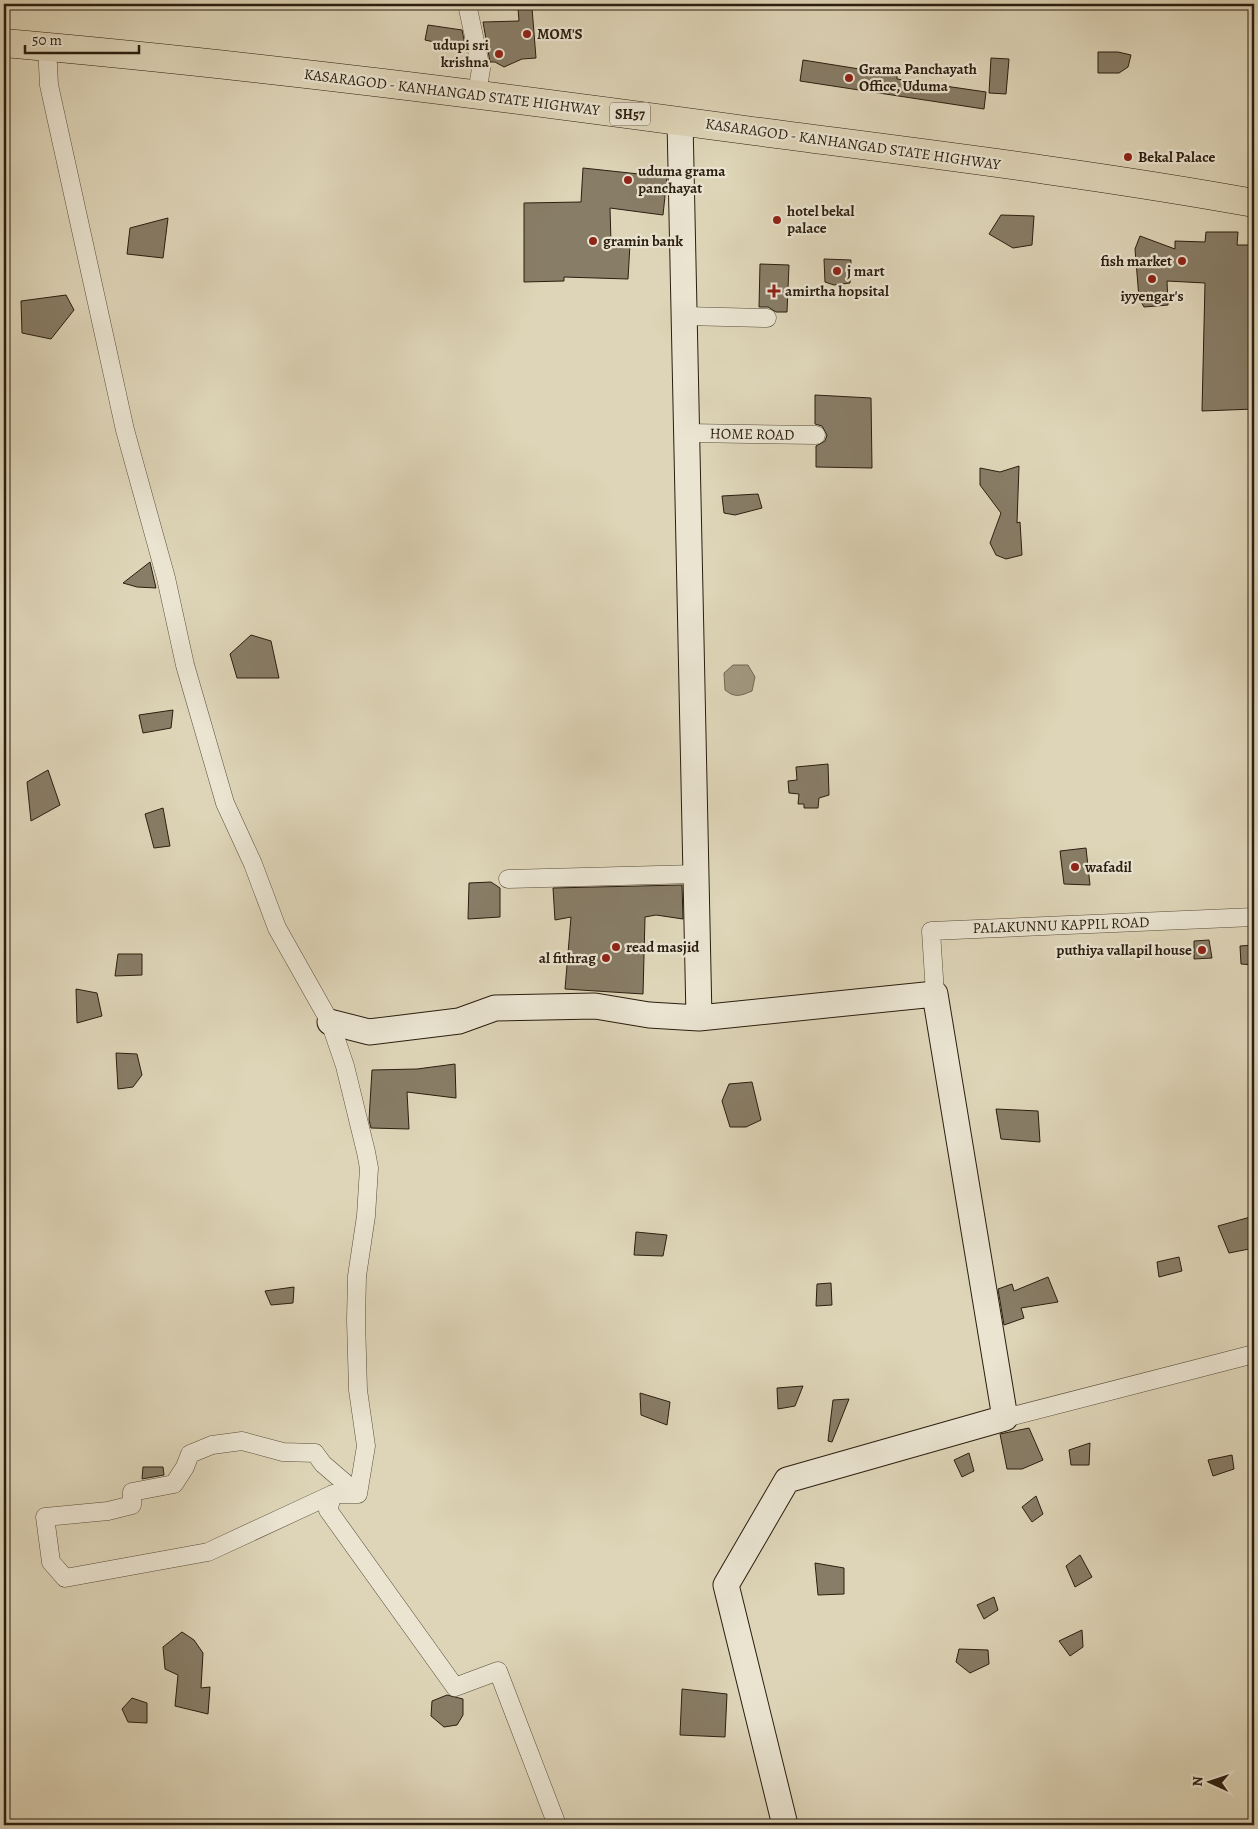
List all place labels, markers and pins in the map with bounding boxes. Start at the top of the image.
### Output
place label: MOM'S [537,24,583,44]
marker: MOM'S [521,28,533,40]
place label: udupi sri krishna [433,35,490,72]
marker: udupi sri krishna [493,48,505,60]
place label: Grama Panchayath Office, Uduma [859,59,977,96]
marker: Grama Panchayath Office, Uduma [843,72,855,84]
place label: Bekal Palace [1138,147,1216,167]
marker: Bekal Palace [1122,151,1134,163]
place label: uduma grama panchayat [638,161,726,198]
marker: uduma grama panchayat [622,174,634,186]
place label: hotel bekal palace [787,201,855,238]
marker: hotel bekal palace [771,214,783,226]
place label: gramin bank [603,231,683,251]
marker: gramin bank [587,235,599,247]
place label: fish market [1101,251,1172,271]
marker: fish market [1176,255,1188,267]
place label: j mart [847,261,885,281]
marker: j mart [831,265,843,277]
marker: iyyengar's [1146,273,1158,285]
place label: amirtha hopsital [785,281,889,301]
marker: amirtha hopsital [767,284,781,298]
place label: iyyengar's [1120,286,1184,306]
place label: wafadil [1084,857,1132,877]
marker: wafadil [1069,861,1081,873]
place label: read masjid [626,937,700,957]
place label: puthiya vallapil house [1056,940,1192,960]
marker: read masjid [610,941,622,953]
marker: puthiya vallapil house [1196,944,1208,956]
place label: al fithrag [539,948,596,968]
marker: al fithrag [600,952,612,964]

